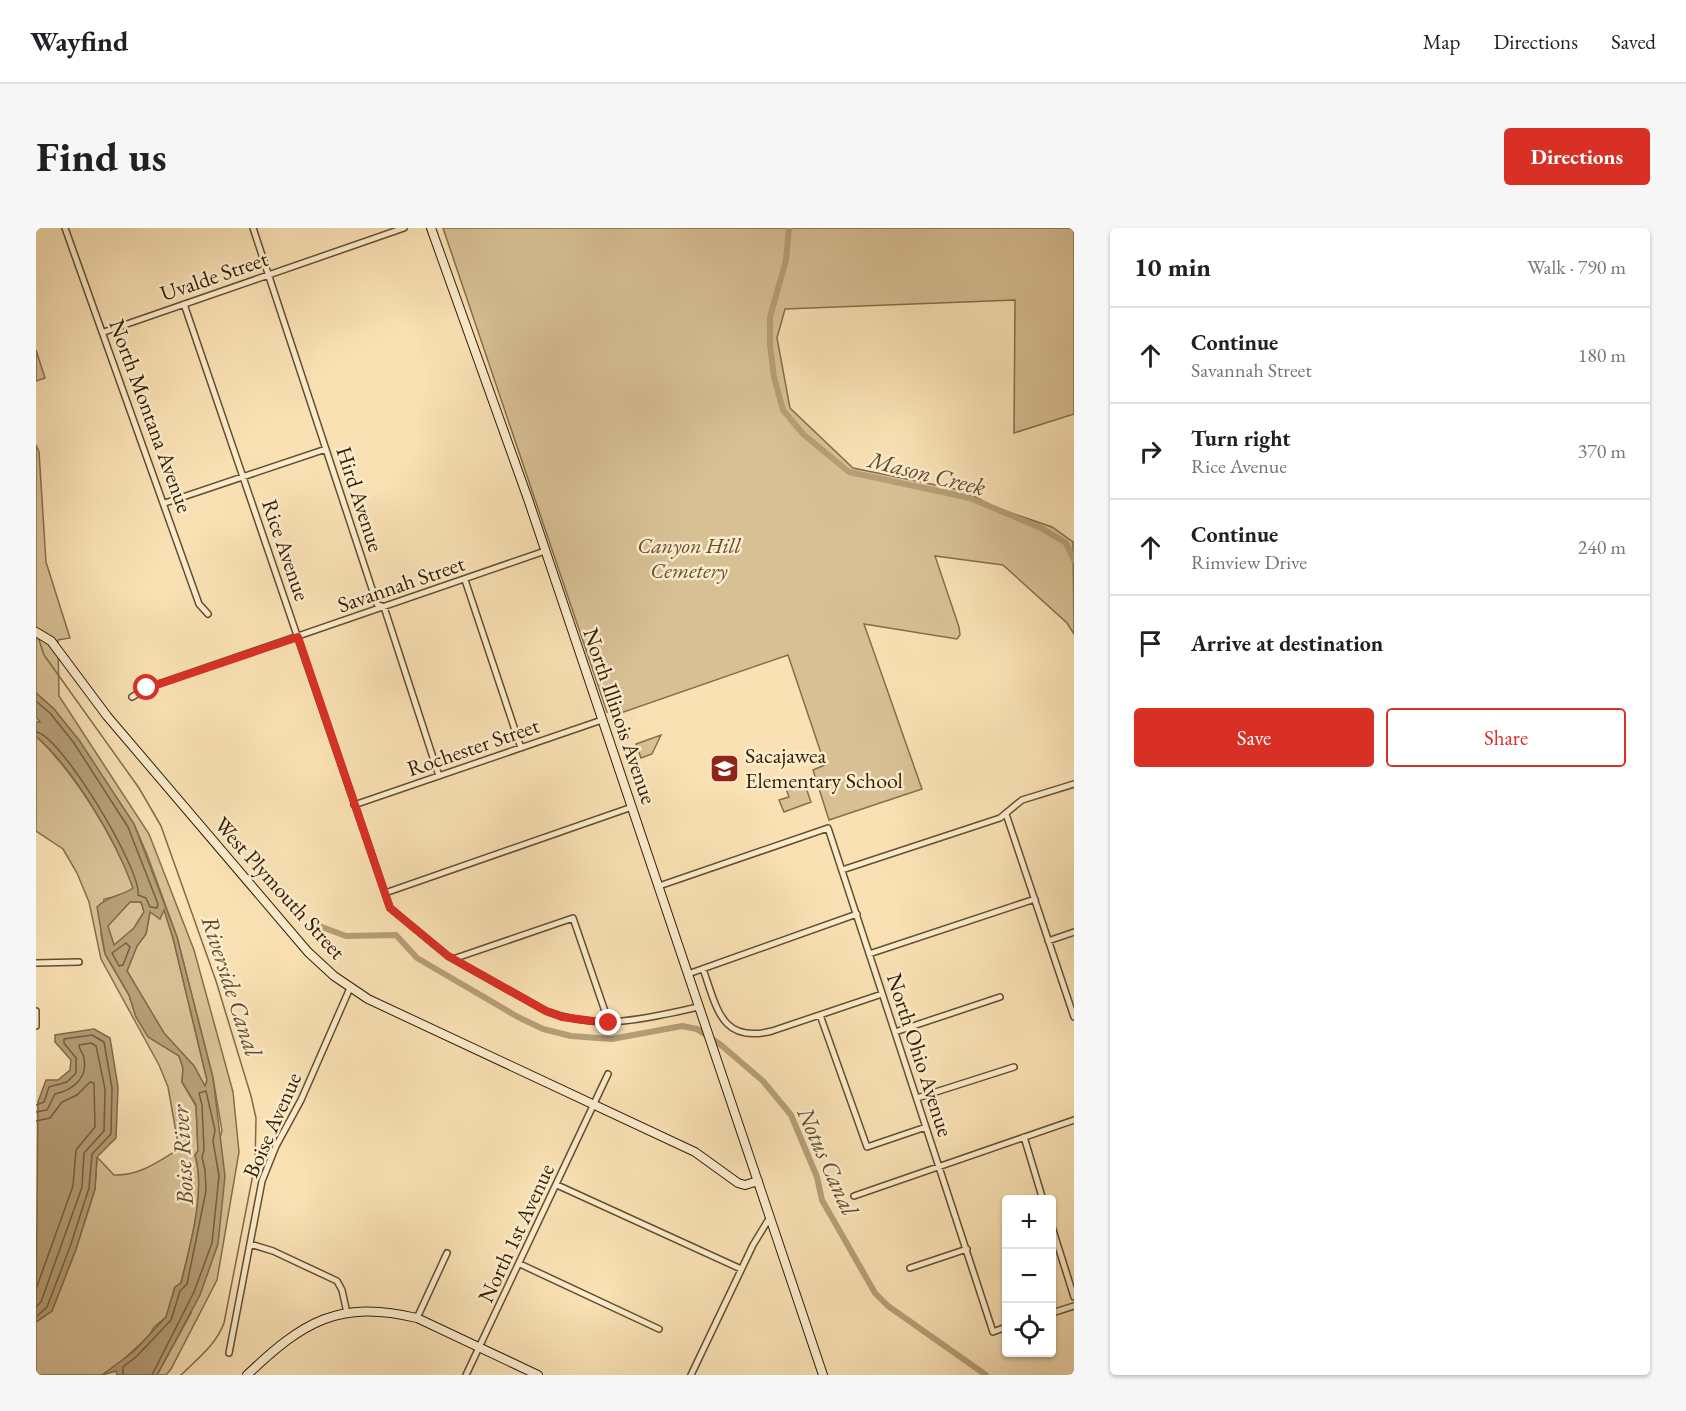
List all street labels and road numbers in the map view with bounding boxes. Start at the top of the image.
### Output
street label: Uvalde Street [156,244,272,308]
street label: North Montana Avenue [103,315,200,517]
street label: Hird Avenue [329,443,391,556]
street label: Rice Avenue [255,495,317,605]
street label: Savannah Street [334,549,469,619]
street label: North Illinois Avenue [576,624,664,808]
street label: Rochester Street [403,711,543,783]
street label: West Plymouth Street [208,810,352,966]
street label: North Ohio Avenue [880,970,960,1141]
street label: Boise Avenue [236,1067,308,1182]
street label: North 1st Avenue [471,1158,561,1307]

